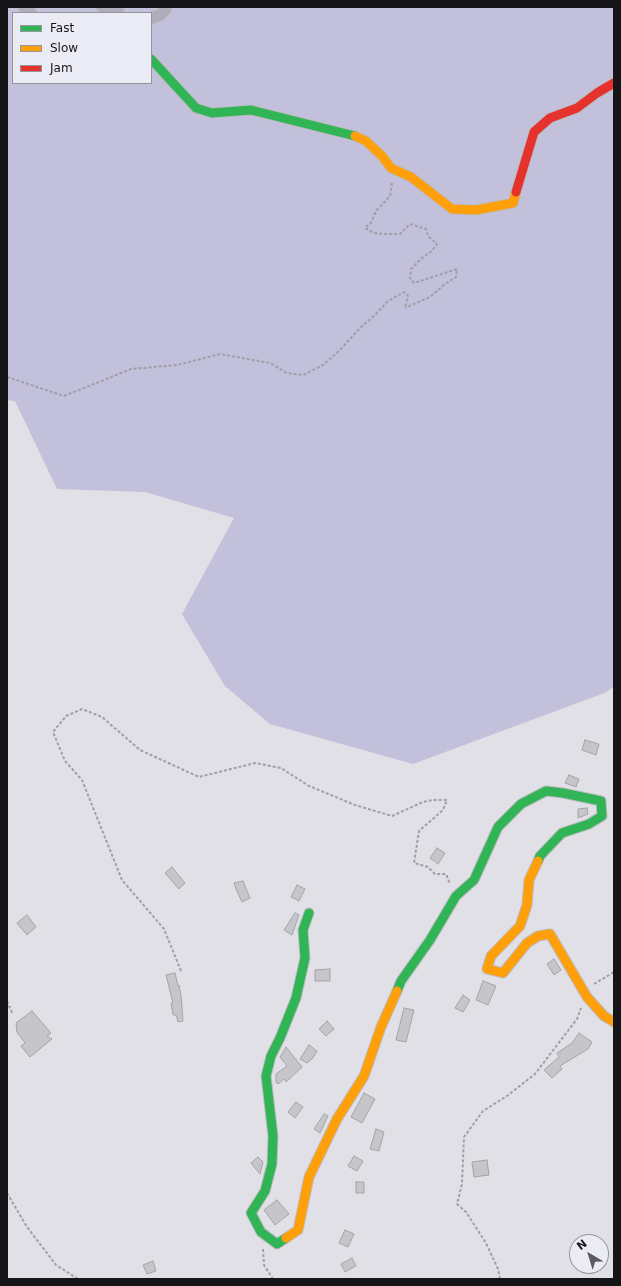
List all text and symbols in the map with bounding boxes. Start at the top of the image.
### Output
legend [12,12,152,84]
text: Fast [50,21,74,35]
text: Slow [50,41,78,55]
text: Jam [50,61,73,75]
north arrow [569,1234,609,1274]
text: N [574,1237,590,1253]

